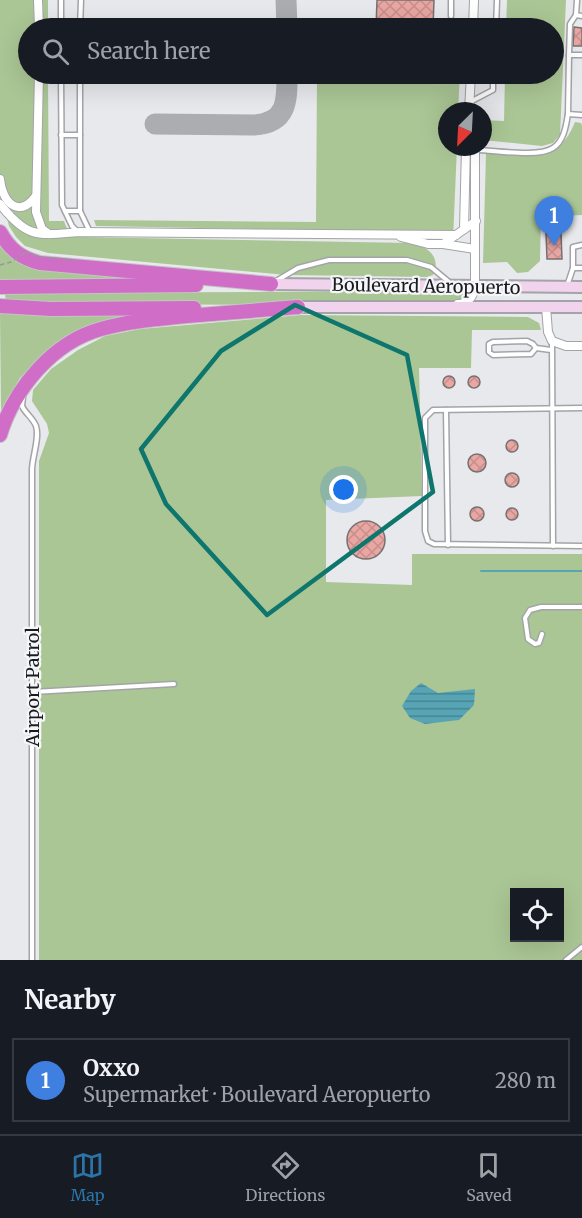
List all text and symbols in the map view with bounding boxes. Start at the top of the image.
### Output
search box [18,18,564,84]
icon: search [39,35,72,68]
text: Search here [87,37,210,65]
north arrow [438,102,492,156]
pin: 1 [534,196,574,246]
street label: Boulevard Aeropuerto [331,273,521,299]
your location [329,475,358,504]
street label: Airport Patrol [21,627,44,748]
map controls [510,888,564,942]
button: locate [510,888,564,942]
text: Nearby [24,983,116,1016]
text: Oxxo [83,1054,140,1082]
text: 1 [41,1068,50,1093]
text: 280 m [495,1068,556,1093]
text: Supermarket · Boulevard Aeropuerto [83,1082,430,1107]
tab: Map [70,1149,105,1205]
tab: Directions [245,1149,325,1205]
tab: Saved [466,1149,512,1205]

